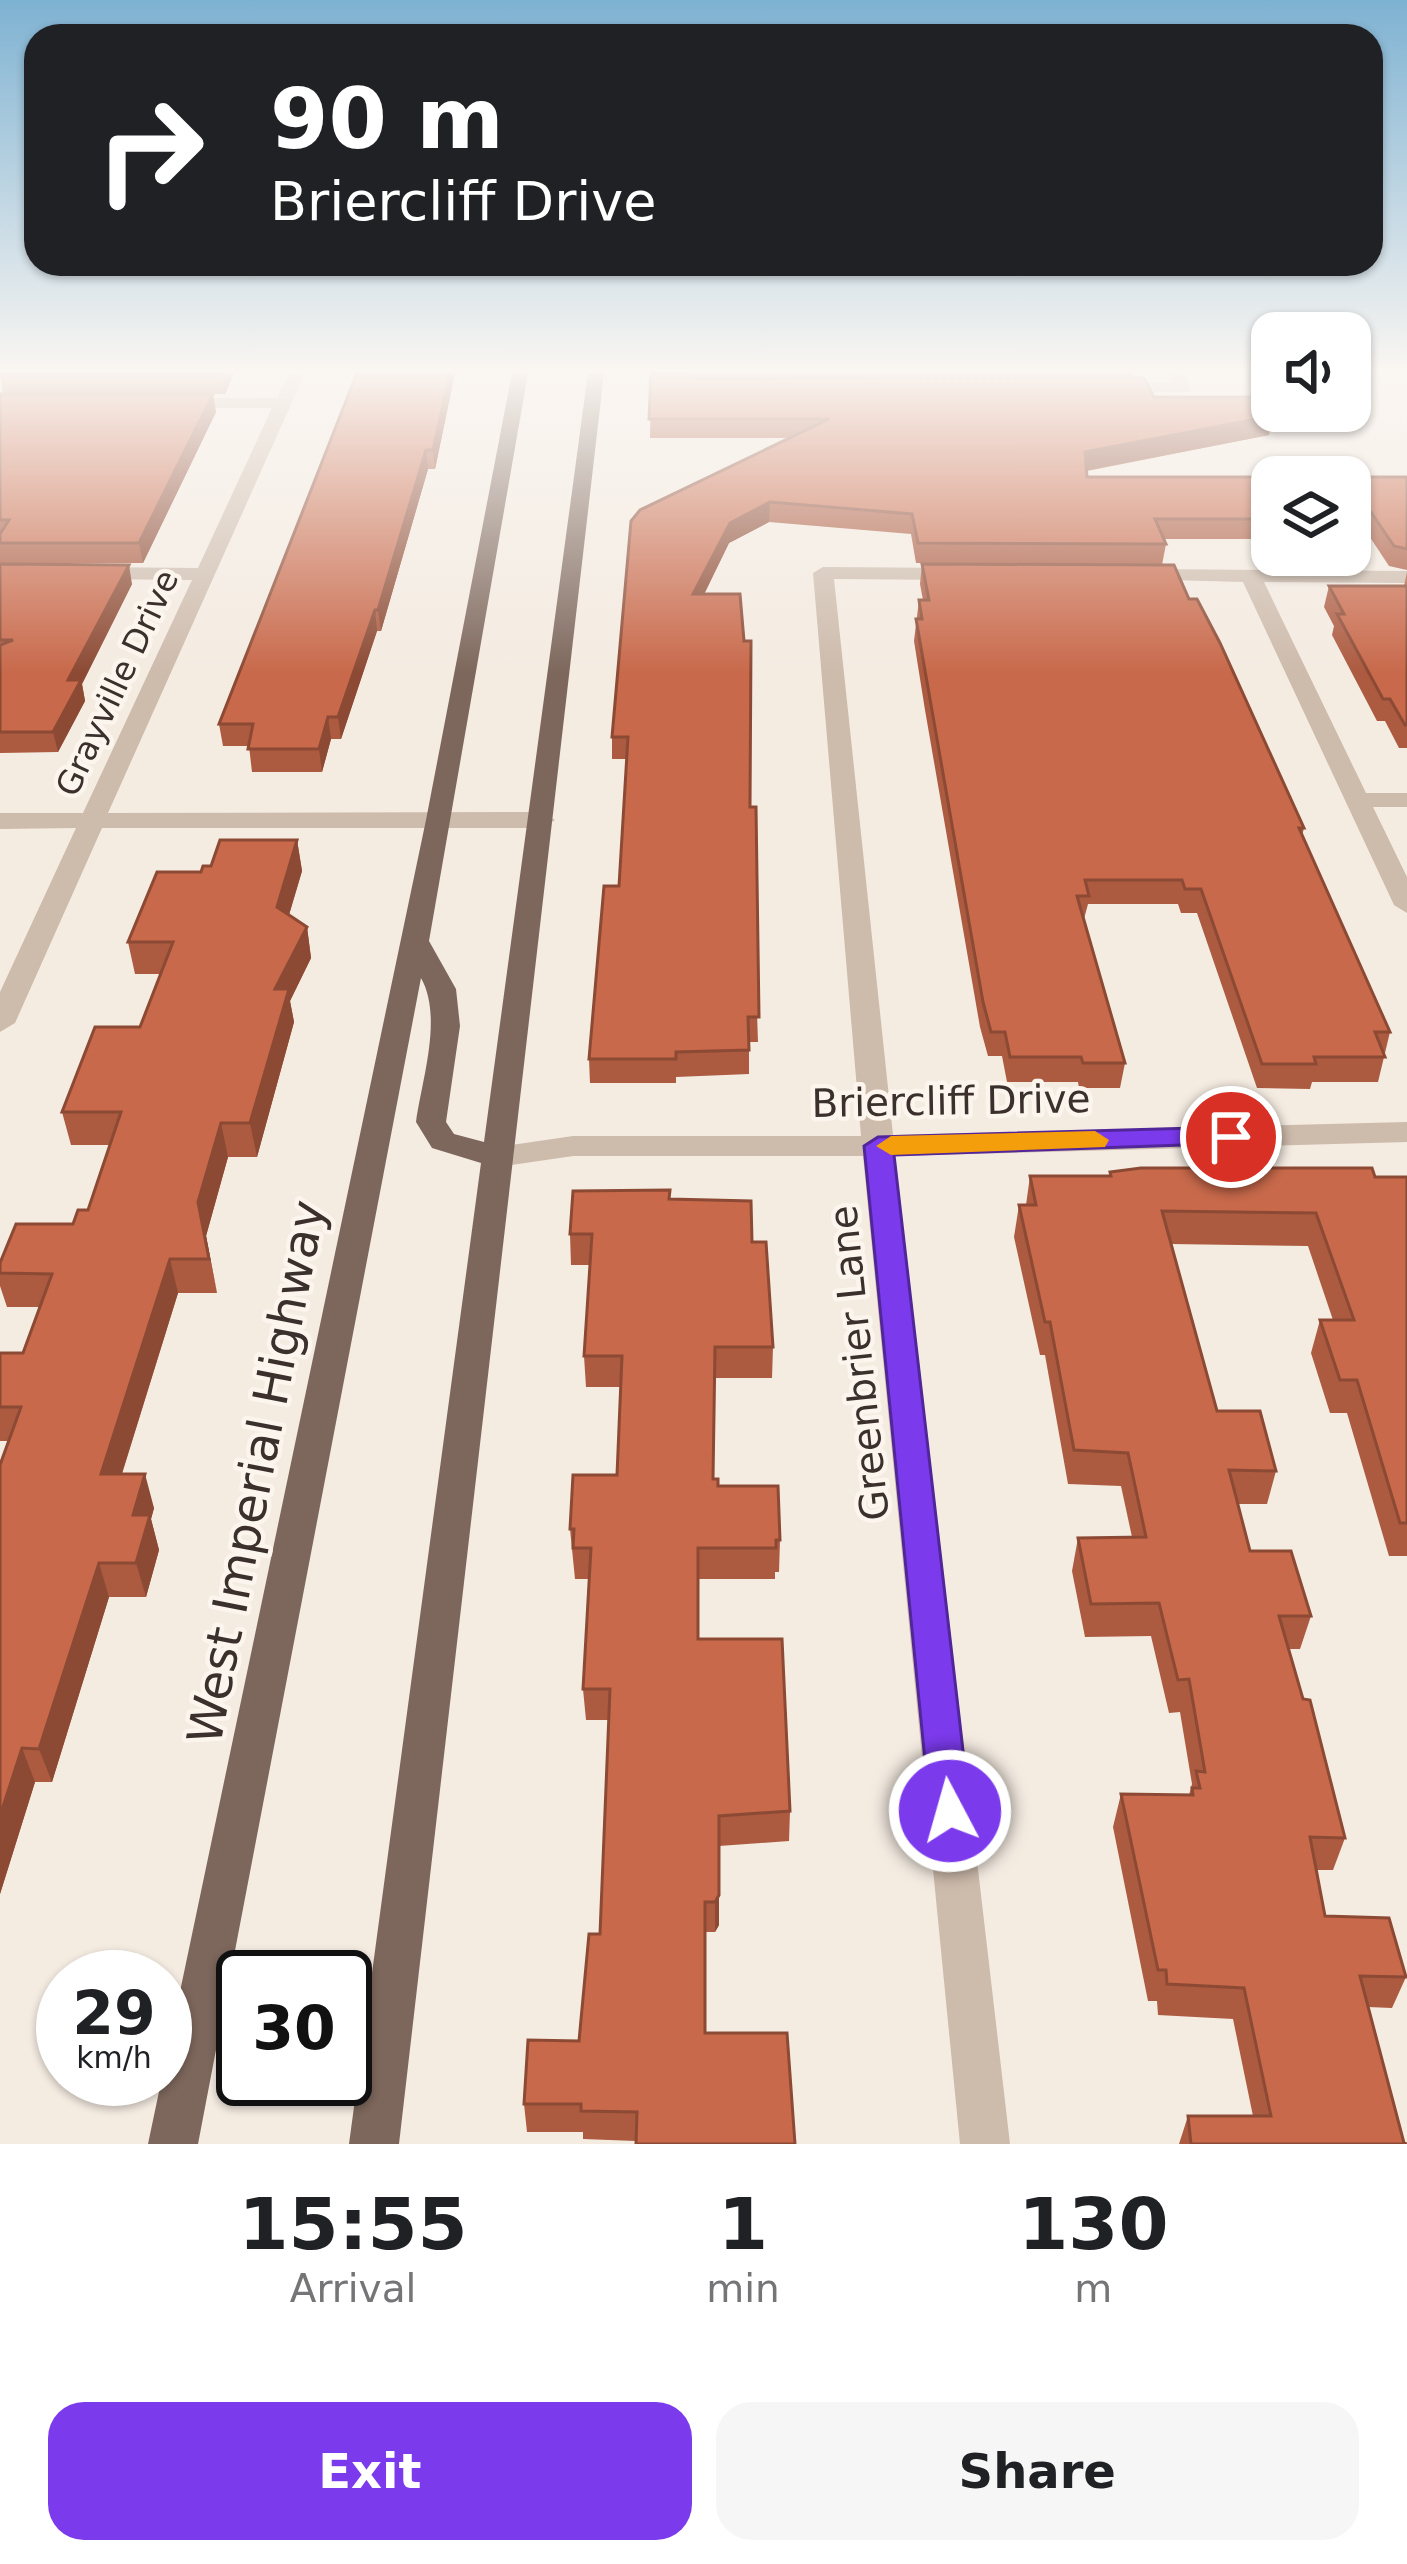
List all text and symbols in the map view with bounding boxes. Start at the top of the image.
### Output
text: 90 m [270,70,504,168]
icon: right [72,72,228,228]
text: Briercliff Drive [270,170,657,233]
map controls [1251,312,1371,576]
button: sound [1251,312,1371,432]
button: layers [1251,456,1371,576]
street label: Grayville Drive [48,564,186,802]
street label: Briercliff Drive [811,1076,1091,1126]
pin [1180,1086,1282,1188]
icon: arrive [1198,1104,1264,1170]
street label: West Imperial Highway [176,1195,336,1749]
street label: Greenbrier Lane [820,1203,898,1523]
position arrow [887,1748,1013,1874]
speed limit sign: 30 [216,1950,372,2106]
text: 29 [72,1978,156,2048]
text: km/h [76,2040,152,2075]
text: 15:55 [238,2182,468,2266]
text: 1 [718,2182,768,2266]
text: 130 [1018,2182,1168,2266]
text: Arrival [290,2266,416,2311]
text: min [706,2266,780,2311]
text: m [1074,2266,1112,2311]
button: Exit [48,2402,692,2540]
button: Share [716,2402,1359,2540]

